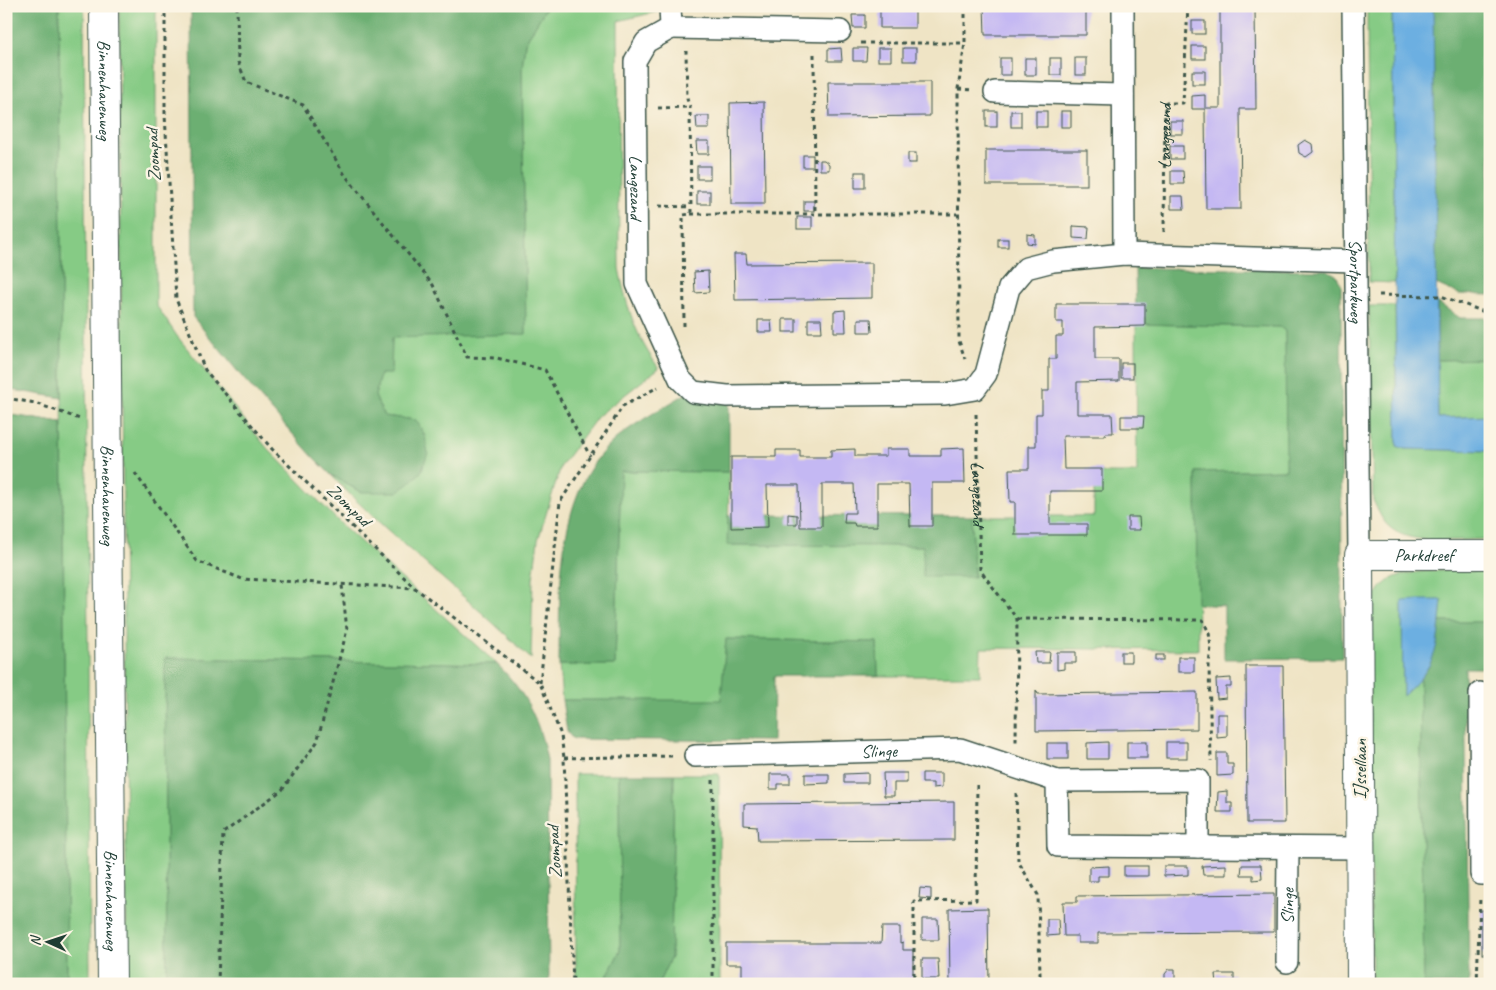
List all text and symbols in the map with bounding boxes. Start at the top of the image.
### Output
street label: Binnenhavenweg [93,40,116,142]
street label: Langezand [1153,101,1176,168]
street label: Zoompad [140,125,165,182]
street label: Langezand [625,155,647,222]
street label: Sportparkweg [1345,239,1367,324]
street label: Binnenhavenweg [97,445,119,547]
street label: Langezand [966,462,990,529]
street label: Zoompad [322,479,378,533]
street label: Parkdreef [1394,544,1457,566]
street label: IJssellaan [1349,738,1371,799]
street label: Slinge [861,740,898,763]
street label: Zoompad [541,822,566,879]
street label: Binnenhavenweg [100,850,123,952]
street label: Slinge [1276,887,1299,924]
north arrow [22,918,72,968]
text: N [27,934,44,946]

